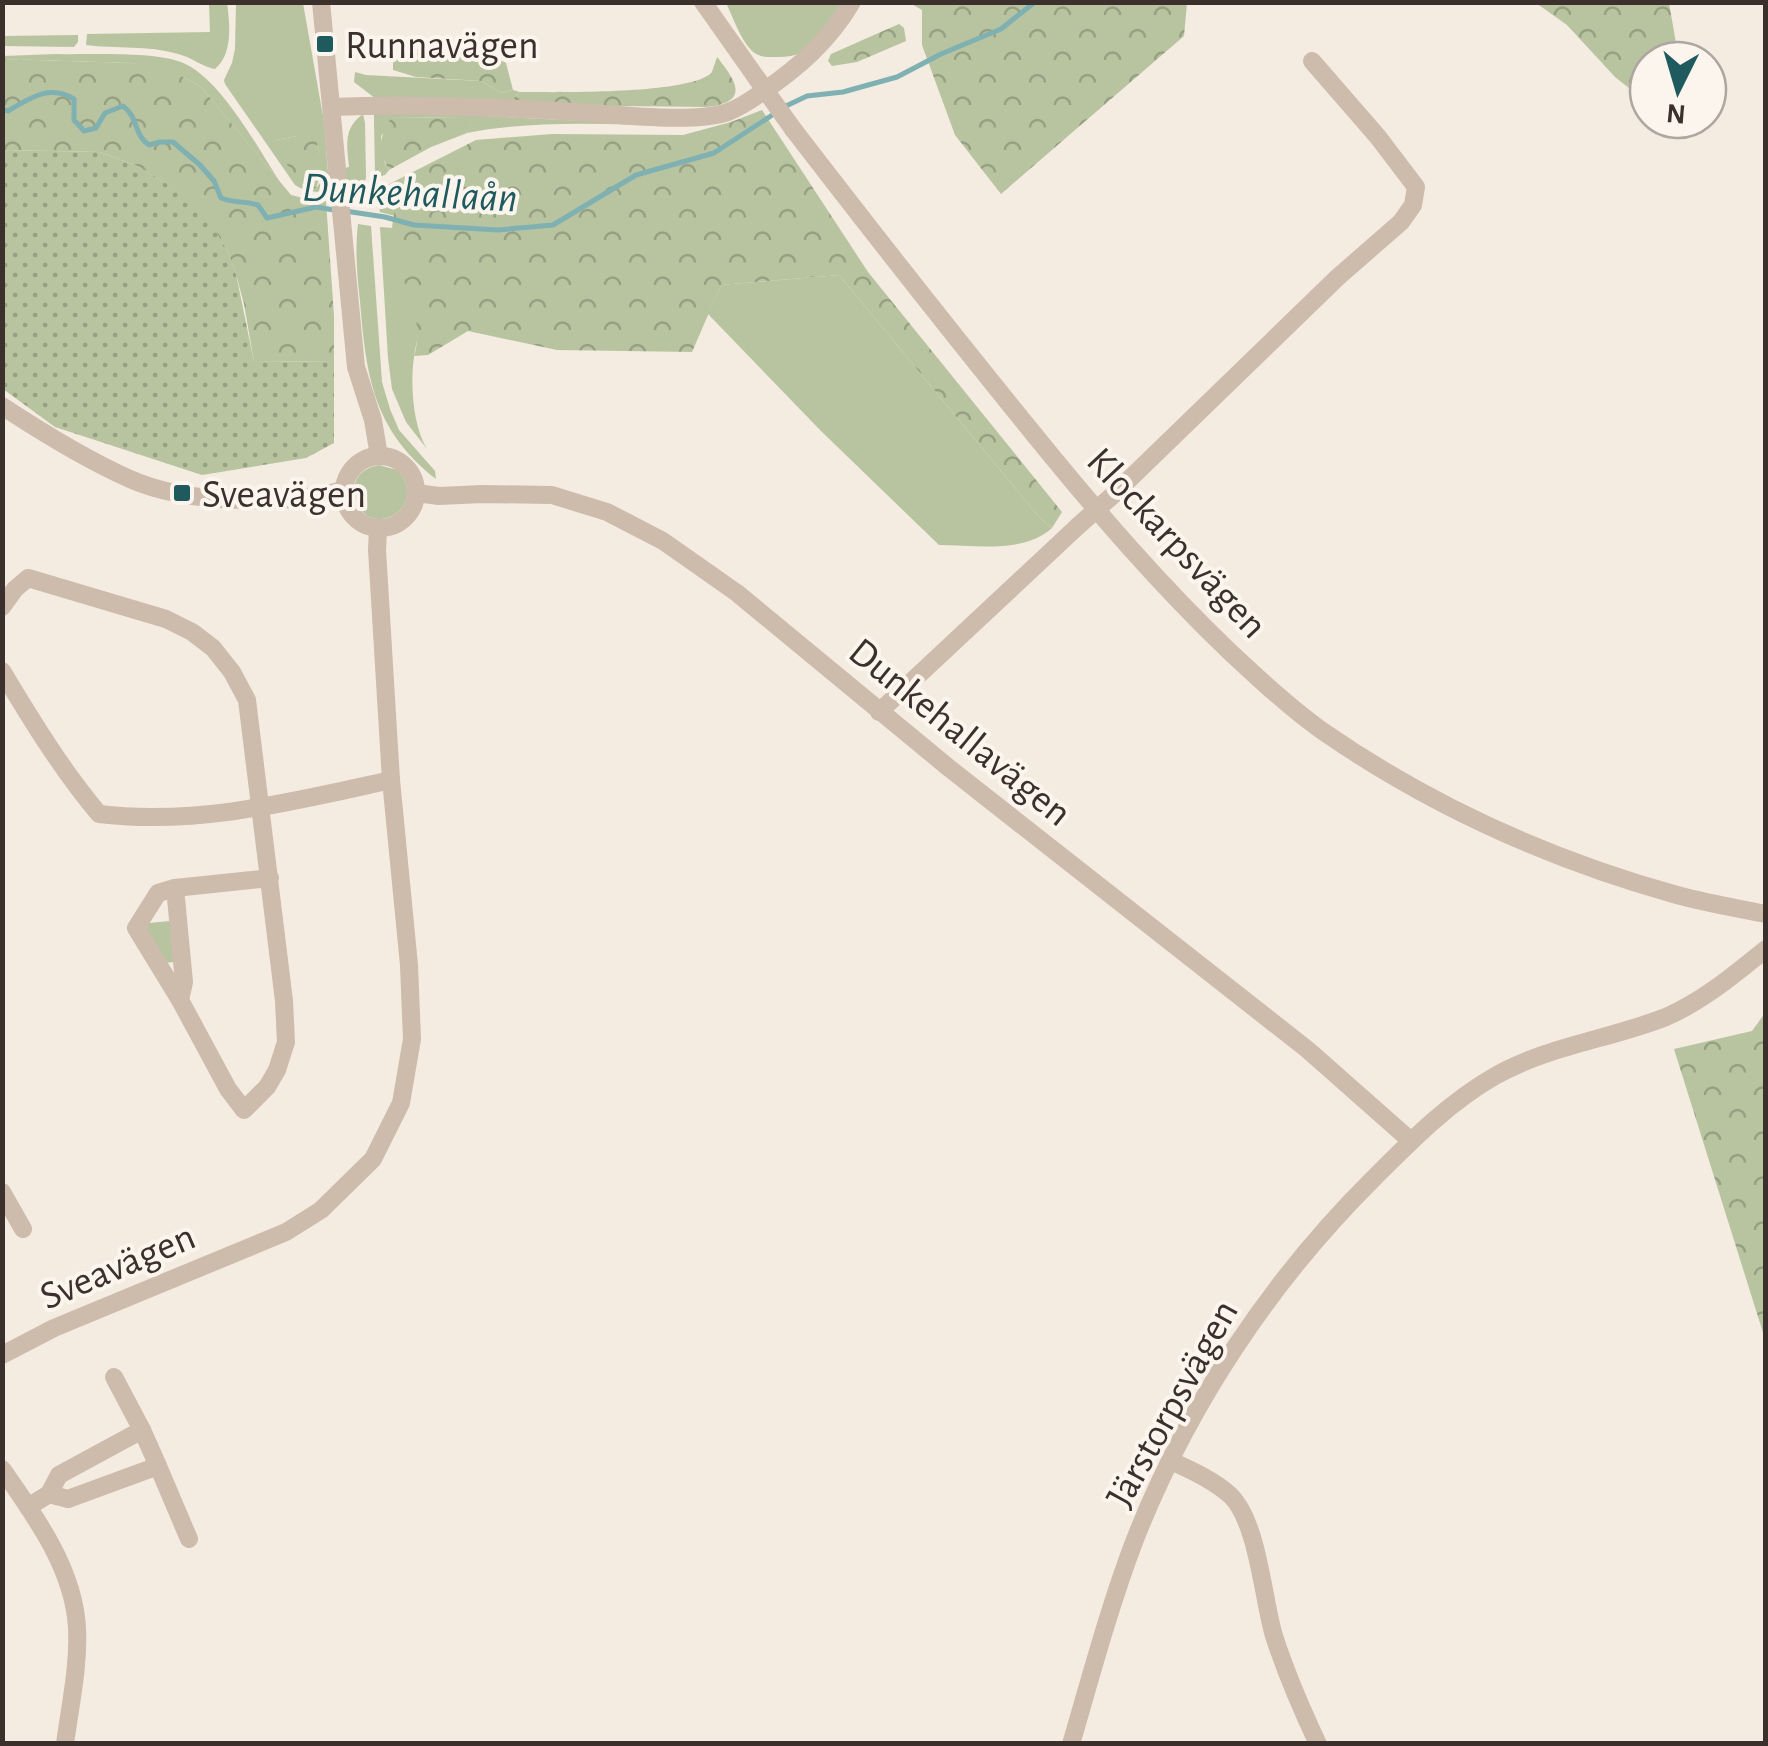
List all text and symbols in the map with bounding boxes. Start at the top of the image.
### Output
place label: Runnavägen [345,26,539,66]
marker: Runnavägen [314,33,336,55]
north arrow [1628,40,1728,140]
text: N [1665,98,1687,128]
water label: Dunkehallaån [301,166,519,220]
street label: Klockarpsvägen [1079,441,1274,646]
place label: Sveavägen [202,475,366,515]
marker: Sveavägen [171,482,193,504]
street label: Dunkehallavägen [841,631,1078,834]
street label: Sveavägen [34,1216,201,1317]
street label: Järstorpsvägen [1099,1294,1246,1514]

